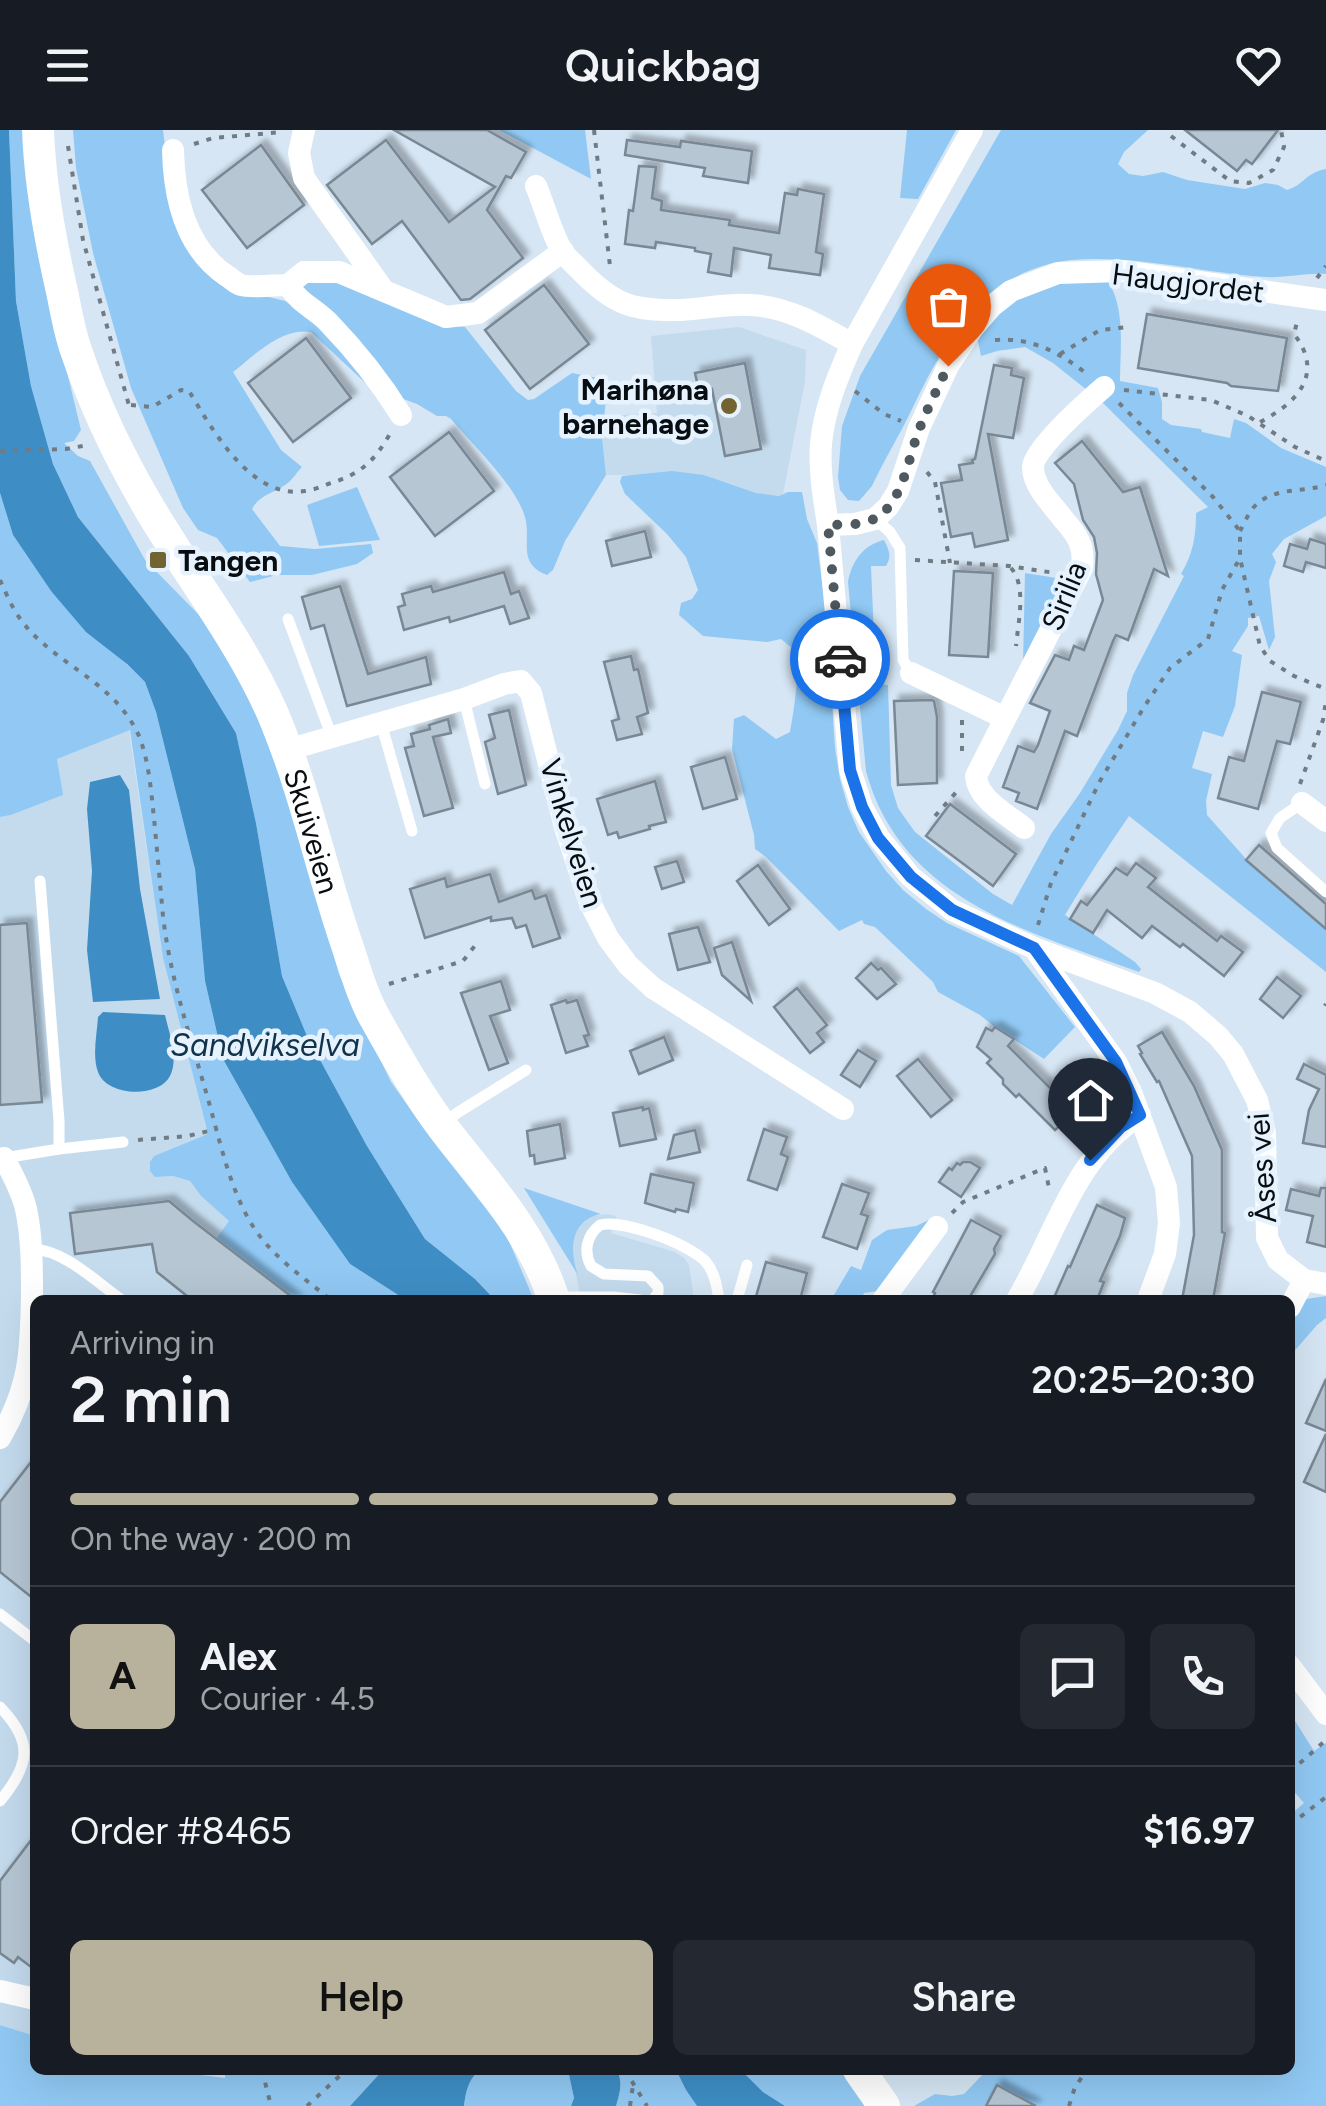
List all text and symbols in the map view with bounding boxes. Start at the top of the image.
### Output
icon: menu [40,38,95,93]
text: Quickbag [565,38,761,92]
icon: heart [1231,38,1286,93]
street label: Haugjordet [1110,255,1266,311]
pin [906,264,991,367]
icon: bag [921,279,976,334]
place label: Marihøna barnehage [562,371,709,442]
marker: Marihøna barnehage [718,395,740,417]
place label: Tangen [178,542,278,579]
marker: Tangen [147,549,169,571]
street label: Sirilia [1033,556,1095,636]
courier [790,609,890,709]
icon: car [813,632,868,687]
street label: Vinkelveien [532,754,612,912]
street label: Skuiveien [276,764,348,898]
water label: Sandvikselva [170,1026,360,1064]
pin [1048,1058,1133,1161]
icon: home [1063,1073,1118,1128]
street label: Åses vei [1240,1112,1284,1224]
text: Arriving in [70,1324,215,1362]
text: 20:25–20:30 [1031,1357,1255,1403]
text: 2 min [70,1360,232,1438]
text: On the way · 200 m [70,1520,352,1558]
button: chat [1020,1624,1125,1729]
button: phone [1150,1624,1255,1729]
text: Alex [200,1634,277,1680]
text: A [109,1653,136,1699]
text: Courier · 4.5 [200,1680,375,1718]
text: Order #8465 [70,1808,292,1854]
text: $16.97 [1143,1808,1255,1854]
button: Help [70,1940,653,2055]
button: Share [673,1940,1255,2055]

